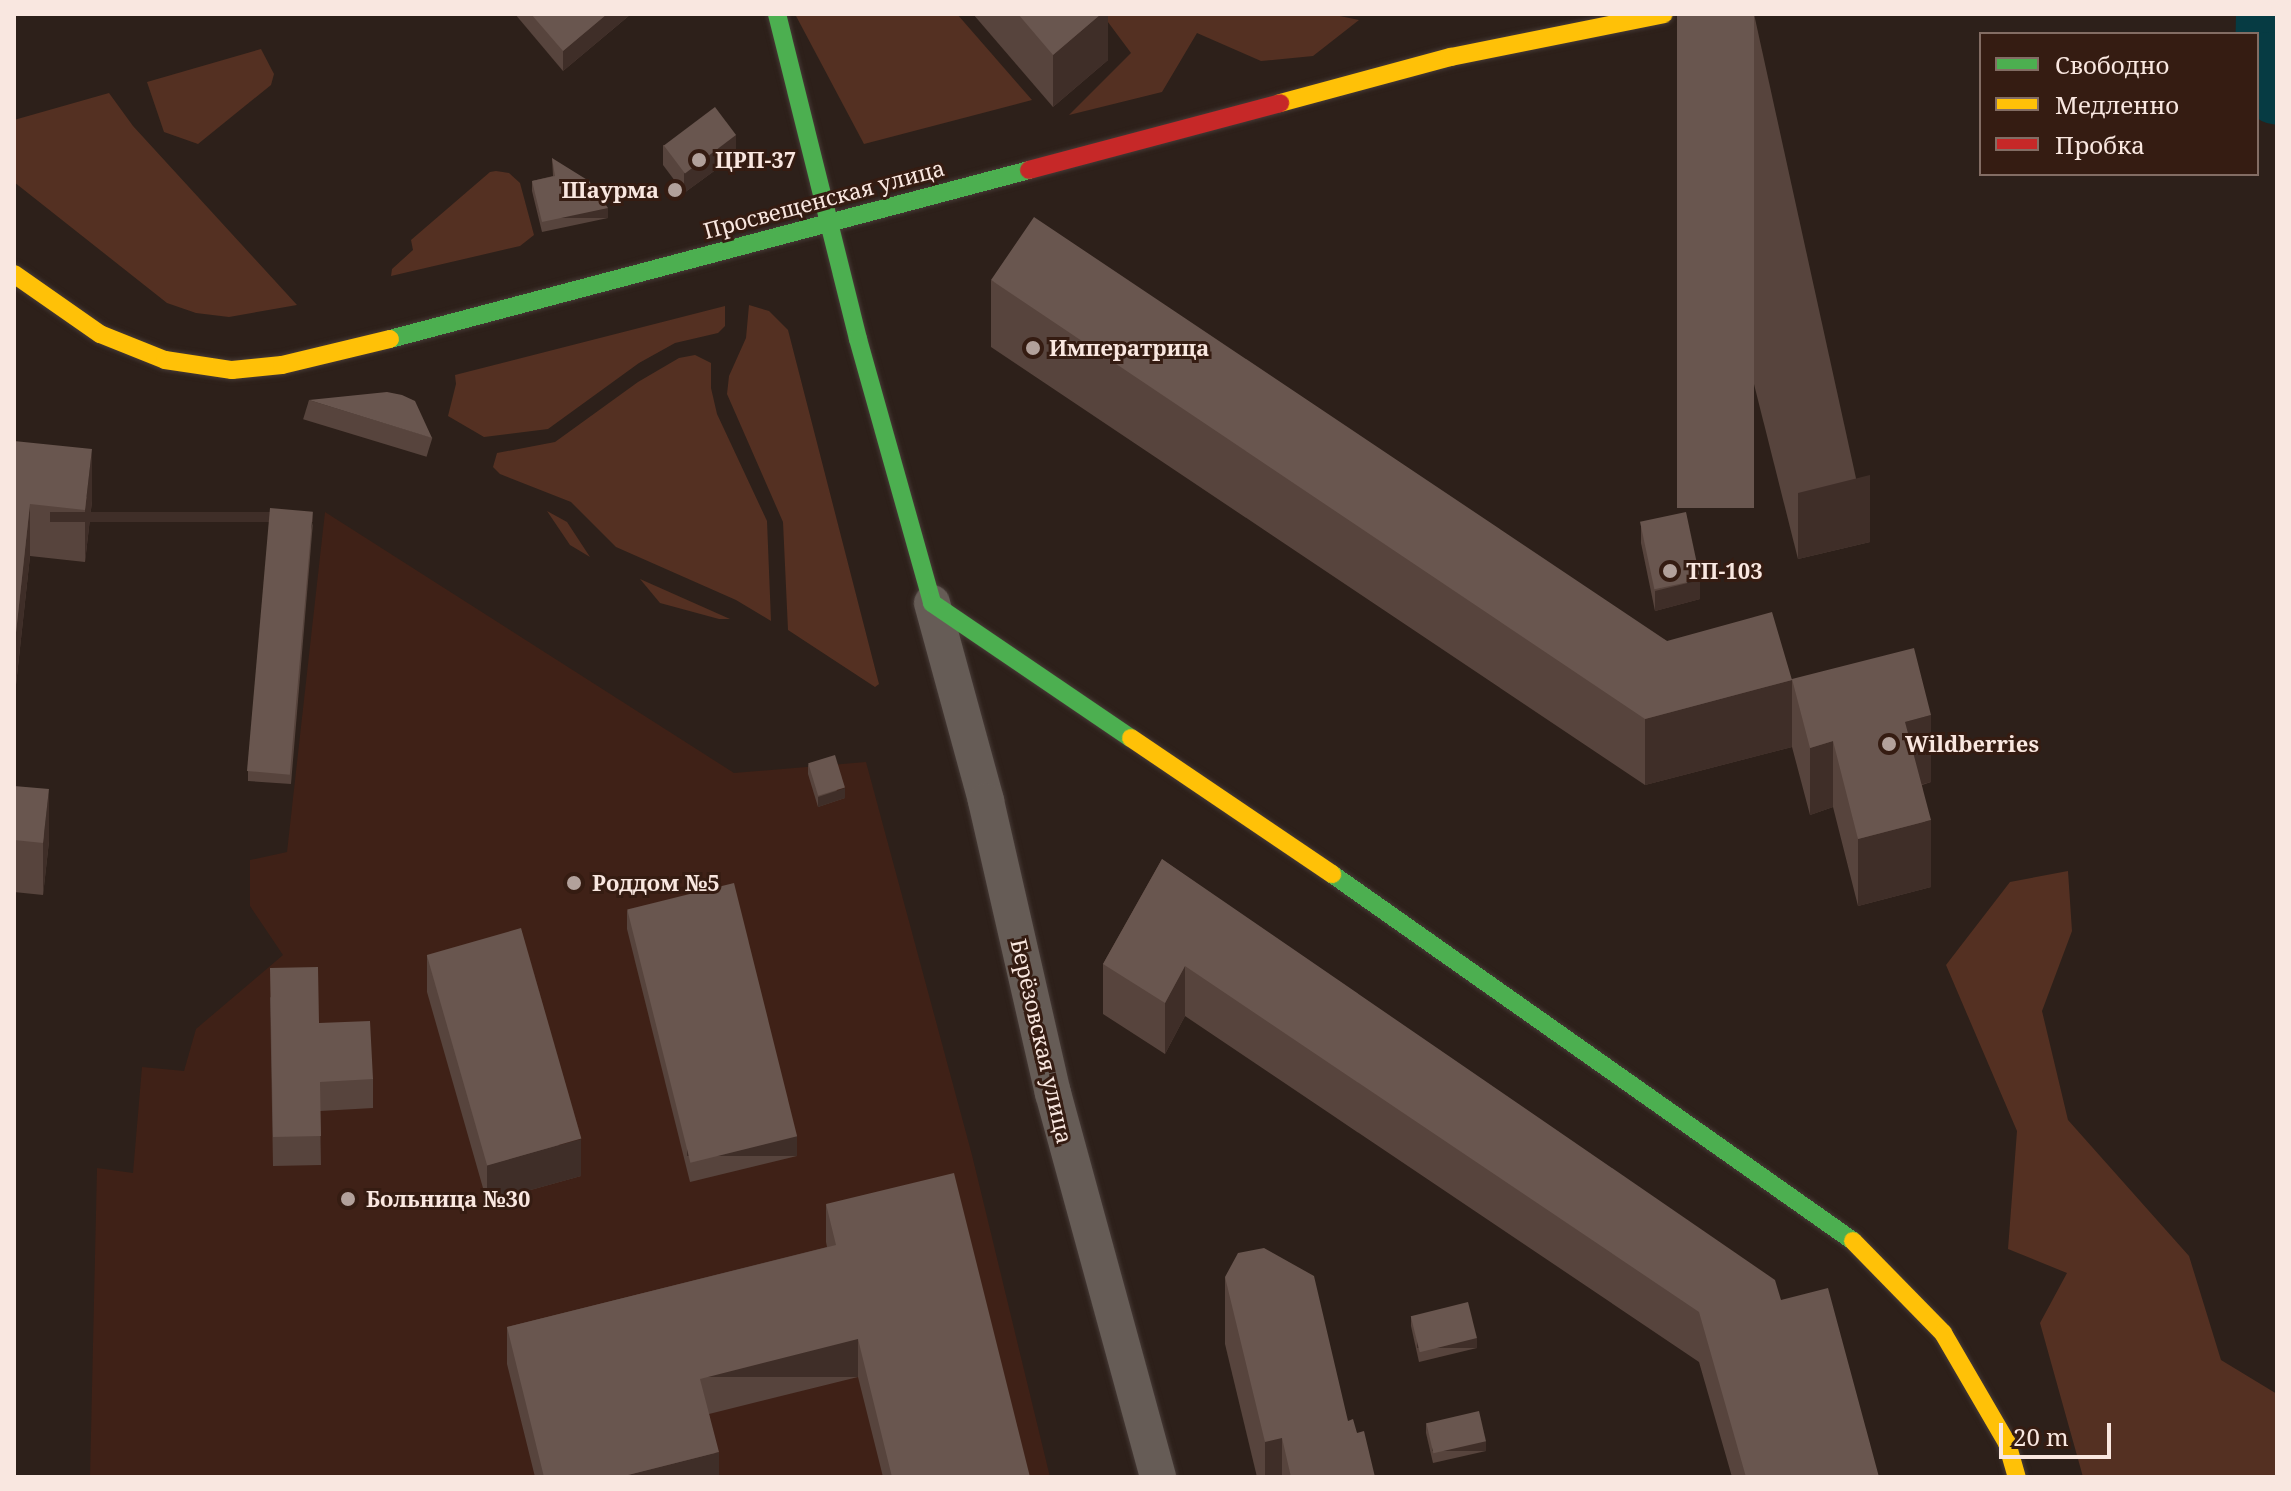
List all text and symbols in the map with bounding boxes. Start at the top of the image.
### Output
legend [1979,32,2259,176]
text: Свободно [2055,48,2169,81]
text: Медленно [2055,88,2179,121]
text: Пробка [2055,128,2145,161]
place label: ЦРП-37 [715,147,796,173]
marker: ЦРП-37 [690,151,708,169]
street label: Просвещенская улица [701,154,947,244]
place label: Шаурма [562,177,659,203]
marker: Шаурма [666,181,684,199]
place label: Императрица [1049,335,1209,361]
marker: Императрица [1024,339,1042,357]
place label: ТП-103 [1686,558,1763,584]
marker: ТП-103 [1661,562,1679,580]
place label: Wildberries [1905,731,2039,757]
marker: Wildberries [1880,735,1898,753]
place label: Роддом №5 [592,870,720,896]
marker: Роддом №5 [563,872,585,894]
street label: Берёзовская улица [1006,936,1078,1146]
place label: Больница №30 [366,1186,530,1212]
marker: Больница №30 [337,1188,359,1210]
scale bar [2003,1407,2115,1457]
text: 20 m [2013,1420,2069,1453]

